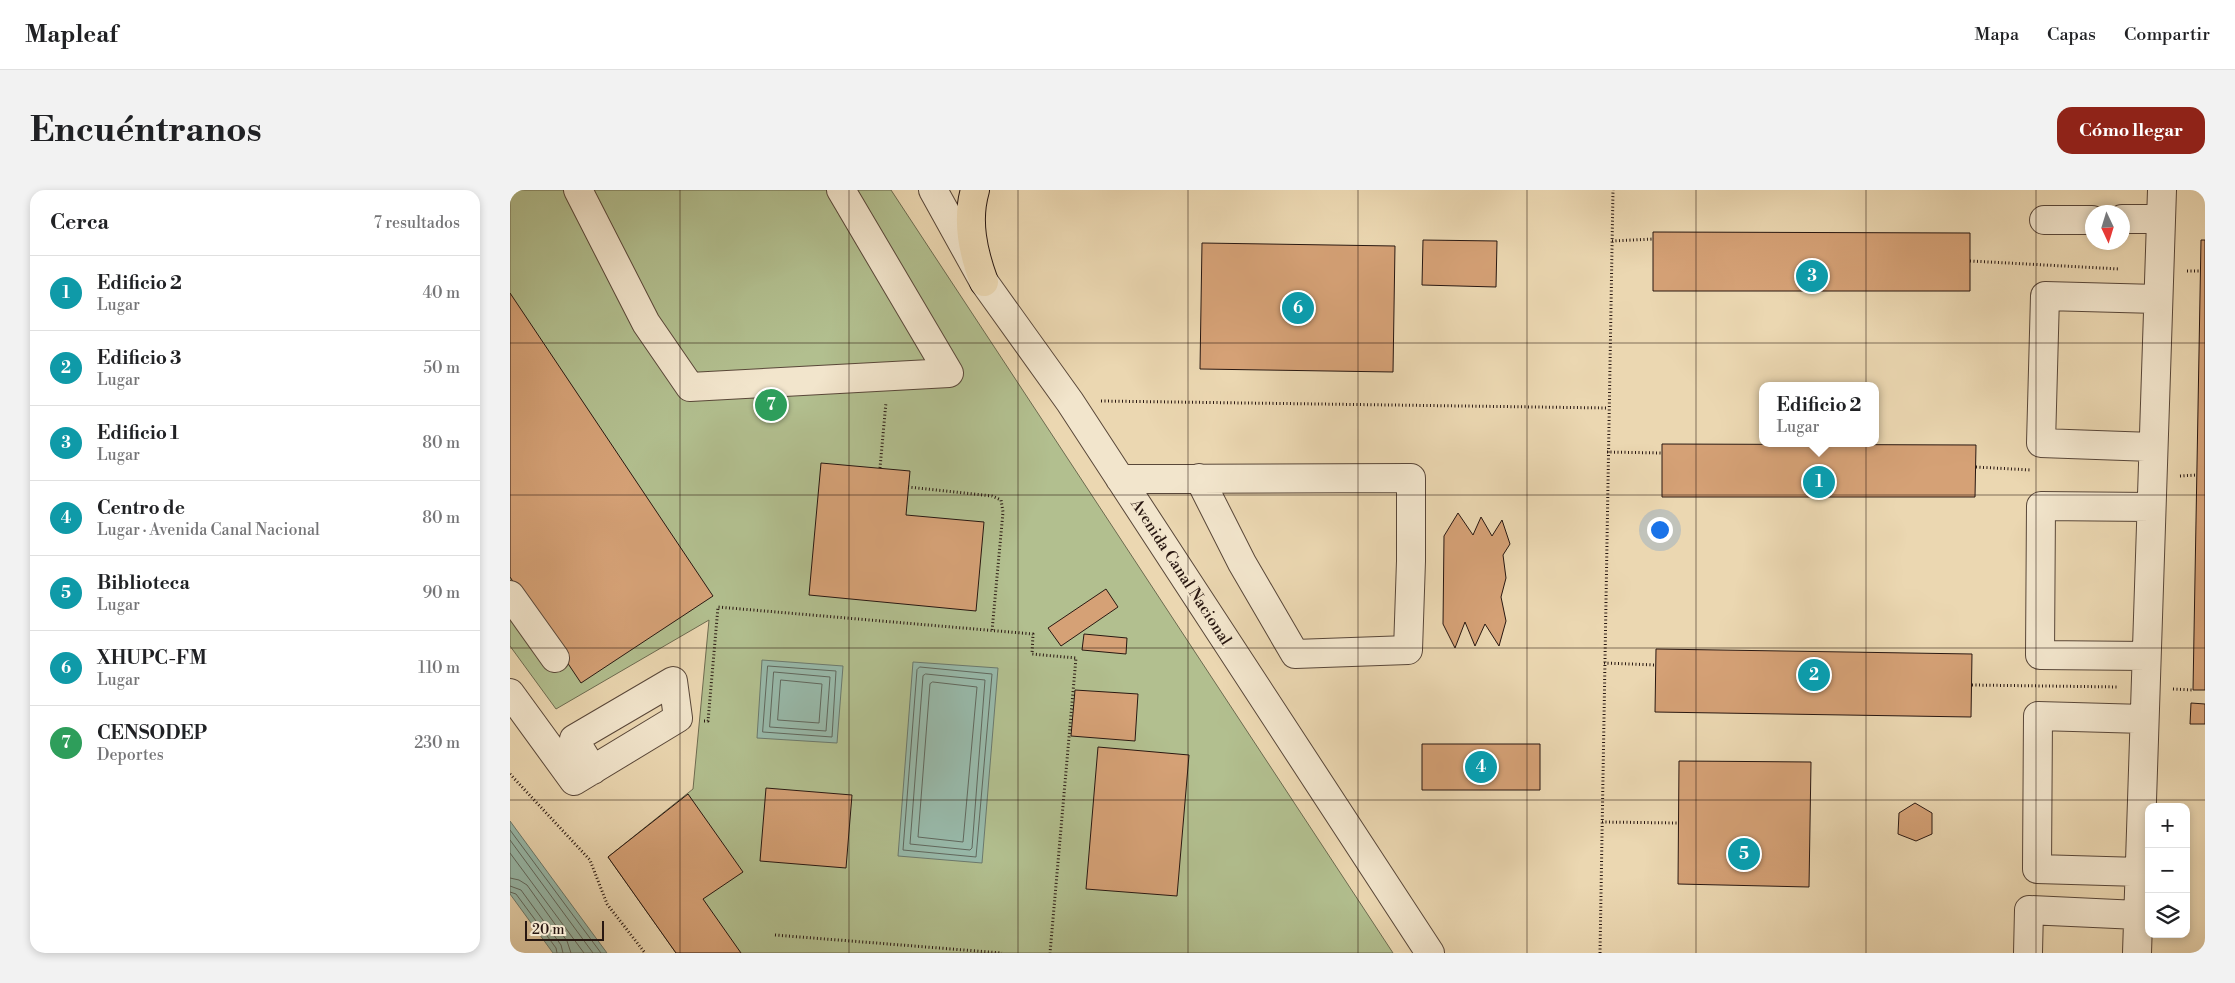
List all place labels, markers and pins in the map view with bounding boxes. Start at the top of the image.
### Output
pin: 3 [1796,257,1828,295]
pin: 6 [1282,289,1314,327]
pin: 7 [755,386,787,424]
pin: 1 [1803,463,1835,501]
pin: 2 [1798,656,1830,694]
pin: 4 [1465,748,1497,786]
pin: 5 [1728,835,1760,873]

